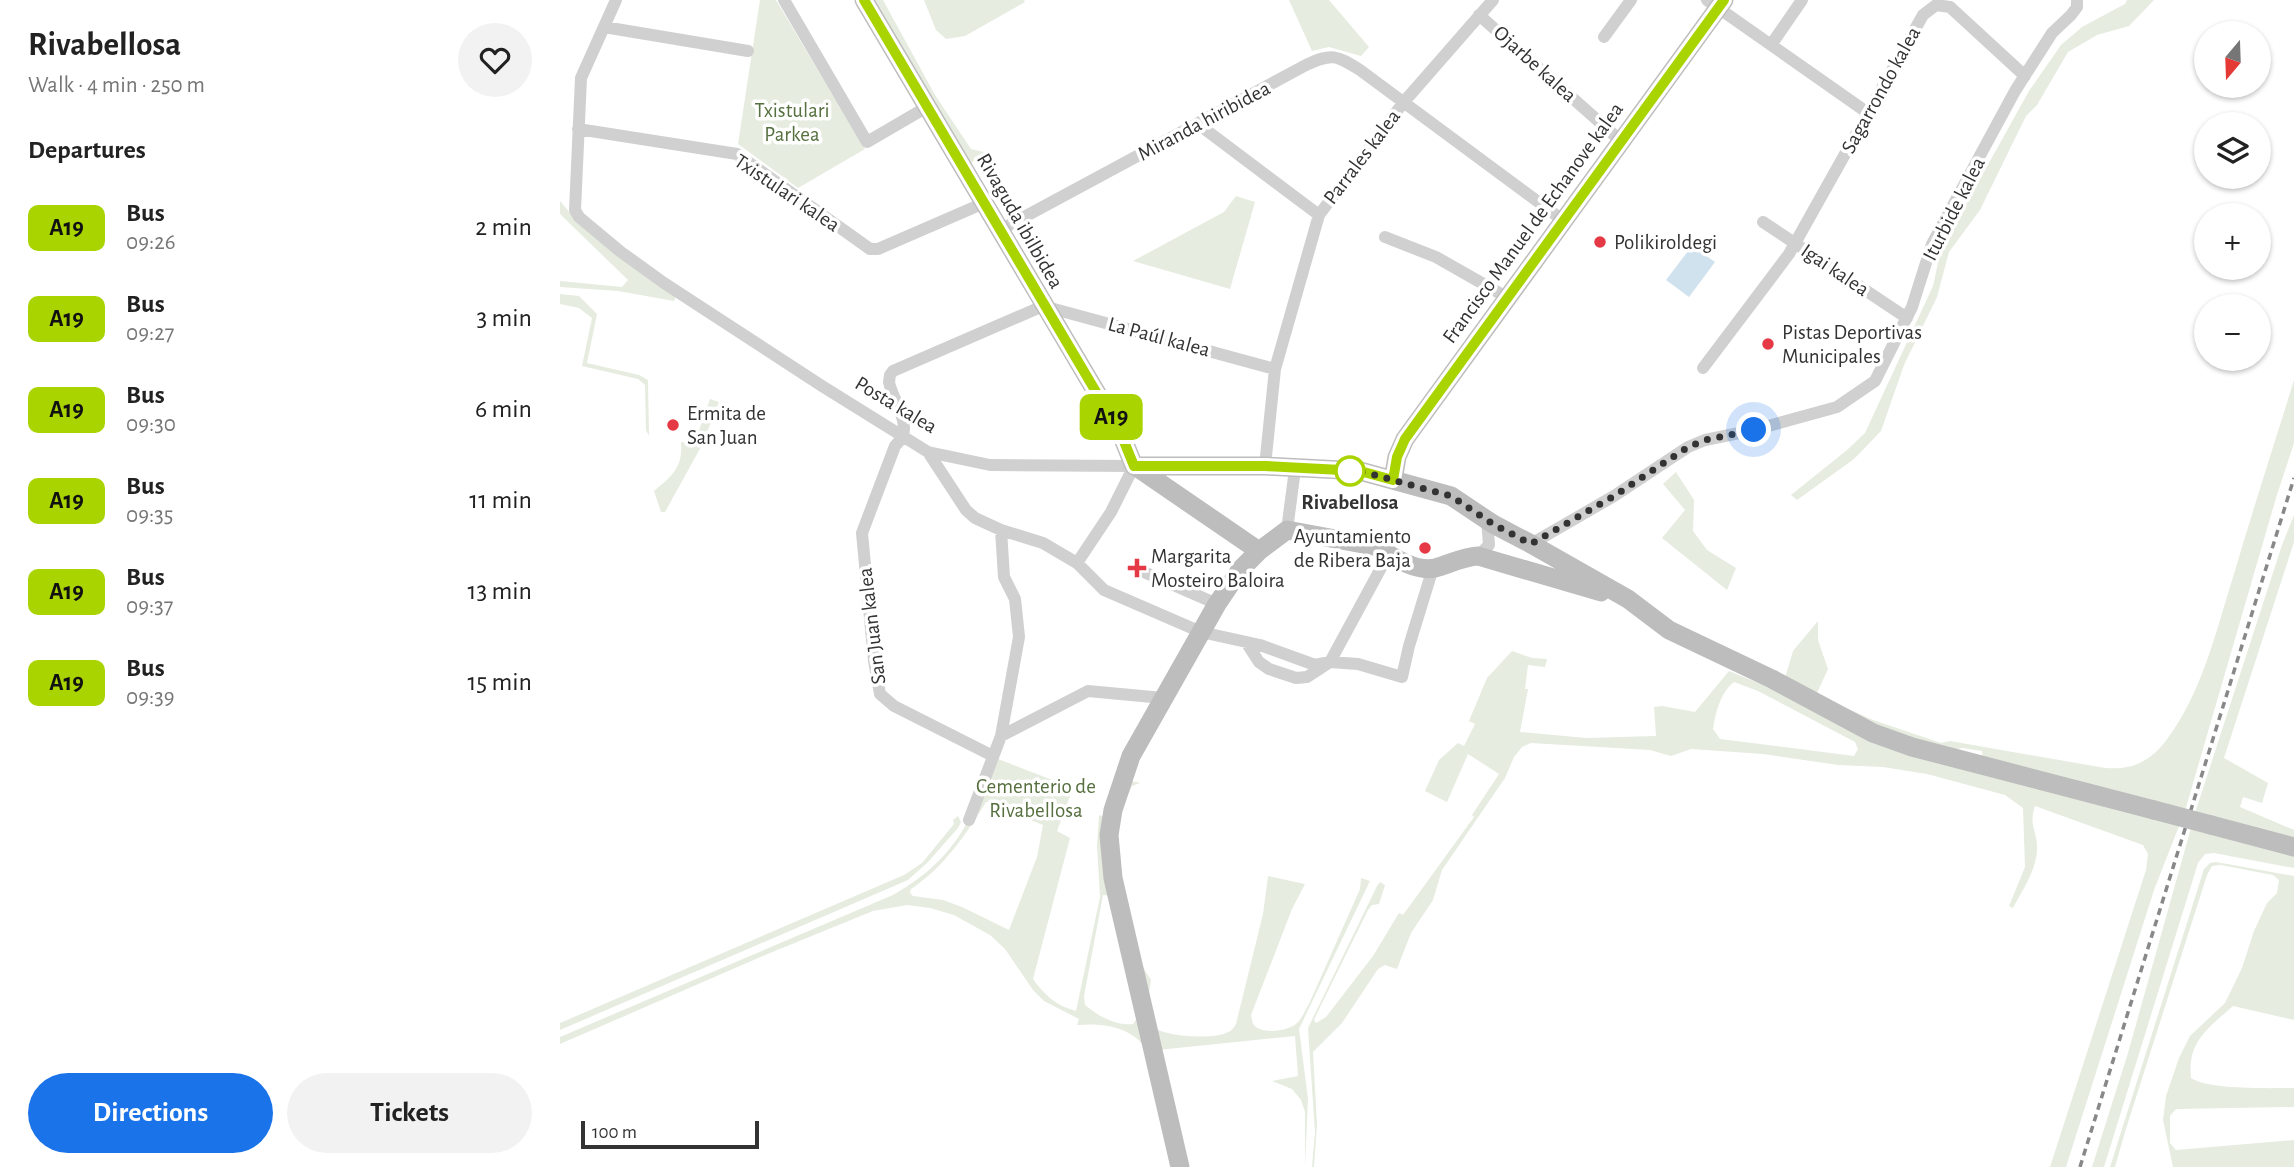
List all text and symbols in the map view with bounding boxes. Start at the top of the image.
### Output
north arrow [2194,21,2272,98]
map controls [2194,21,2271,371]
street label: Ojarbe kalea [1490,22,1581,107]
button: heart [458,23,532,97]
street label: Sagarrondo kalea [1838,23,1925,157]
text: Rivabellosa [28,29,181,62]
text: Walk · 4 min · 250 m [28,74,205,97]
street label: Miranda hiribidea [1134,77,1274,165]
street label: Francisco Manuel de Echanove kalea [1439,99,1627,347]
park label: Txistulari Parkea [754,100,830,145]
street label: Parrales kalea [1320,106,1404,208]
button: layers [2194,112,2271,189]
text: Departures [28,137,146,163]
street label: Txistulari kalea [731,150,844,236]
street label: Rivaguda ibilbidea [973,150,1067,292]
street label: Iturbide kalea [1919,154,1989,264]
text: Bus [126,200,165,226]
button: + [2194,203,2271,280]
text: 2 min [475,214,532,240]
text: A19 [49,216,84,240]
text: 09:26 [126,231,176,254]
place label: Polikiroldegi [1614,232,1717,253]
marker: Polikiroldegi [1592,234,1608,250]
street label: Igai kalea [1797,240,1873,300]
text: Bus [126,291,165,317]
button: − [2194,294,2271,371]
text: 3 min [476,305,532,331]
text: A19 [49,307,84,331]
street label: La Paúl kalea [1106,313,1213,361]
text: 09:27 [126,322,174,345]
place label: Pistas Deportivas Municipales [1782,322,1922,367]
marker: Pistas Deportivas Municipales [1760,336,1776,352]
street label: Posta kalea [851,372,941,438]
text: Bus [126,382,165,408]
line badge: A19 [1071,394,1151,440]
text: 6 min [475,396,532,422]
text: A19 [49,398,84,422]
place label: Ermita de San Juan [687,403,766,448]
text: A19 [1094,405,1128,429]
your location [1736,412,1771,447]
text: 09:30 [126,413,176,436]
marker: Ermita de San Juan [665,417,681,433]
marker: Rivabellosa [1335,456,1365,486]
text: Bus [126,473,165,499]
text: 11 min [469,487,532,513]
text: A19 [49,489,84,513]
place label: Rivabellosa [1301,492,1399,513]
text: 09:35 [126,504,173,527]
place label: Ayuntamiento de Ribera Baja [1294,526,1411,571]
marker: Ayuntamiento de Ribera Baja [1417,540,1433,556]
place label: Margarita Mosteiro Baloira [1151,546,1285,591]
marker: Margarita Mosteiro Baloira [1129,560,1145,576]
text: Bus [126,564,165,590]
street label: San Juan kalea [854,566,890,686]
text: 13 min [468,578,532,604]
text: A19 [49,580,84,604]
text: 09:37 [126,595,173,618]
text: Bus [126,655,165,681]
text: 15 min [467,669,532,695]
text: A19 [49,671,84,695]
text: 09:39 [126,686,175,709]
park label: Cementerio de Rivabellosa [976,776,1096,821]
button: Directions [28,1073,273,1153]
button: Tickets [287,1073,532,1153]
scale bar [581,1118,760,1150]
text: 100 m [592,1123,637,1142]

